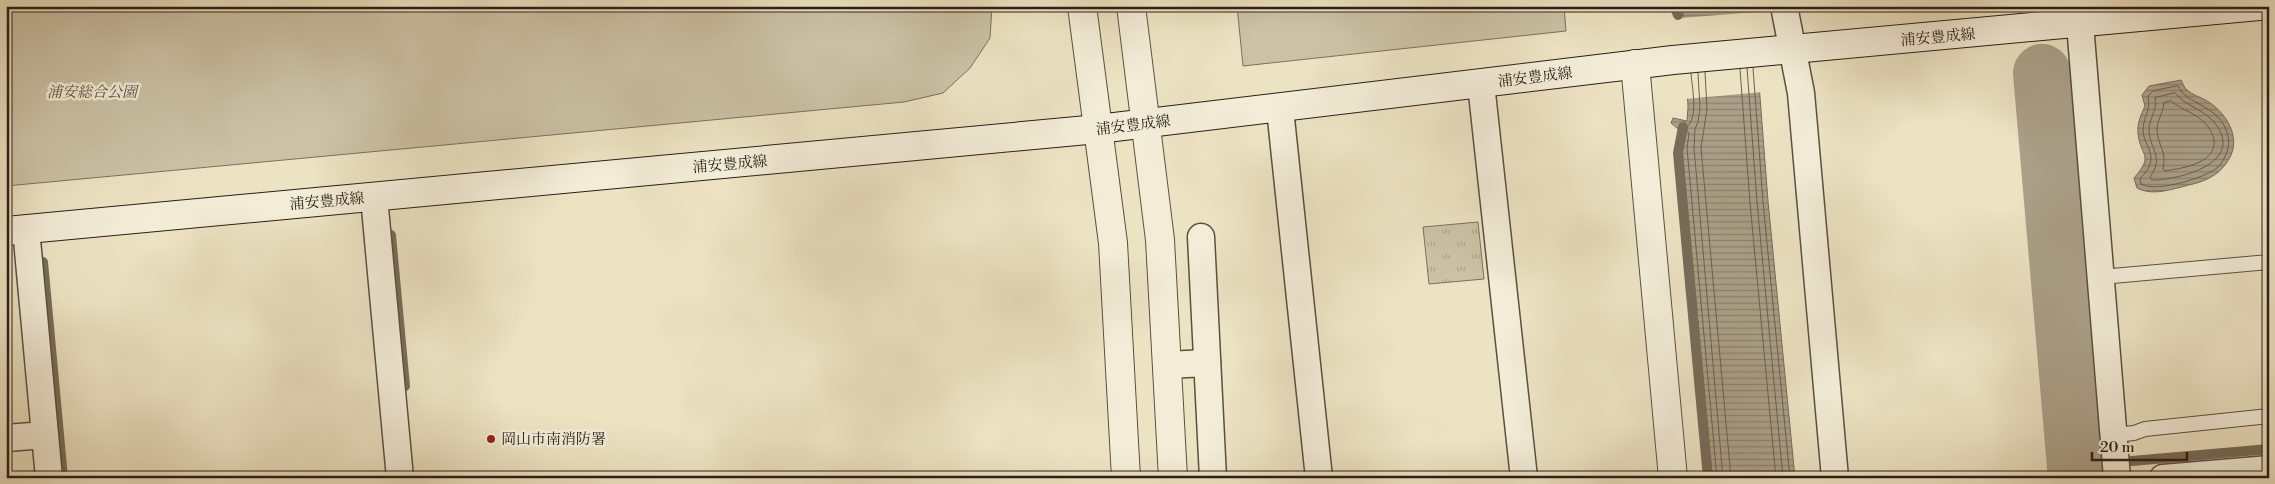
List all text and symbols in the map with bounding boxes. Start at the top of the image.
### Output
street label: 浦安豊成線 [1900,25,1976,50]
street label: 浦安豊成線 [1497,63,1573,91]
park label: 浦安総合公園 [47,83,140,102]
street label: 浦安豊成線 [1095,111,1171,139]
street label: 浦安豊成線 [692,152,768,177]
street label: 浦安豊成線 [289,189,365,214]
scale bar [2092,429,2188,461]
place label: 岡山市南消防署 [501,430,606,449]
marker: 岡山市南消防署 [485,433,497,445]
text: 20 m [2100,438,2135,457]

